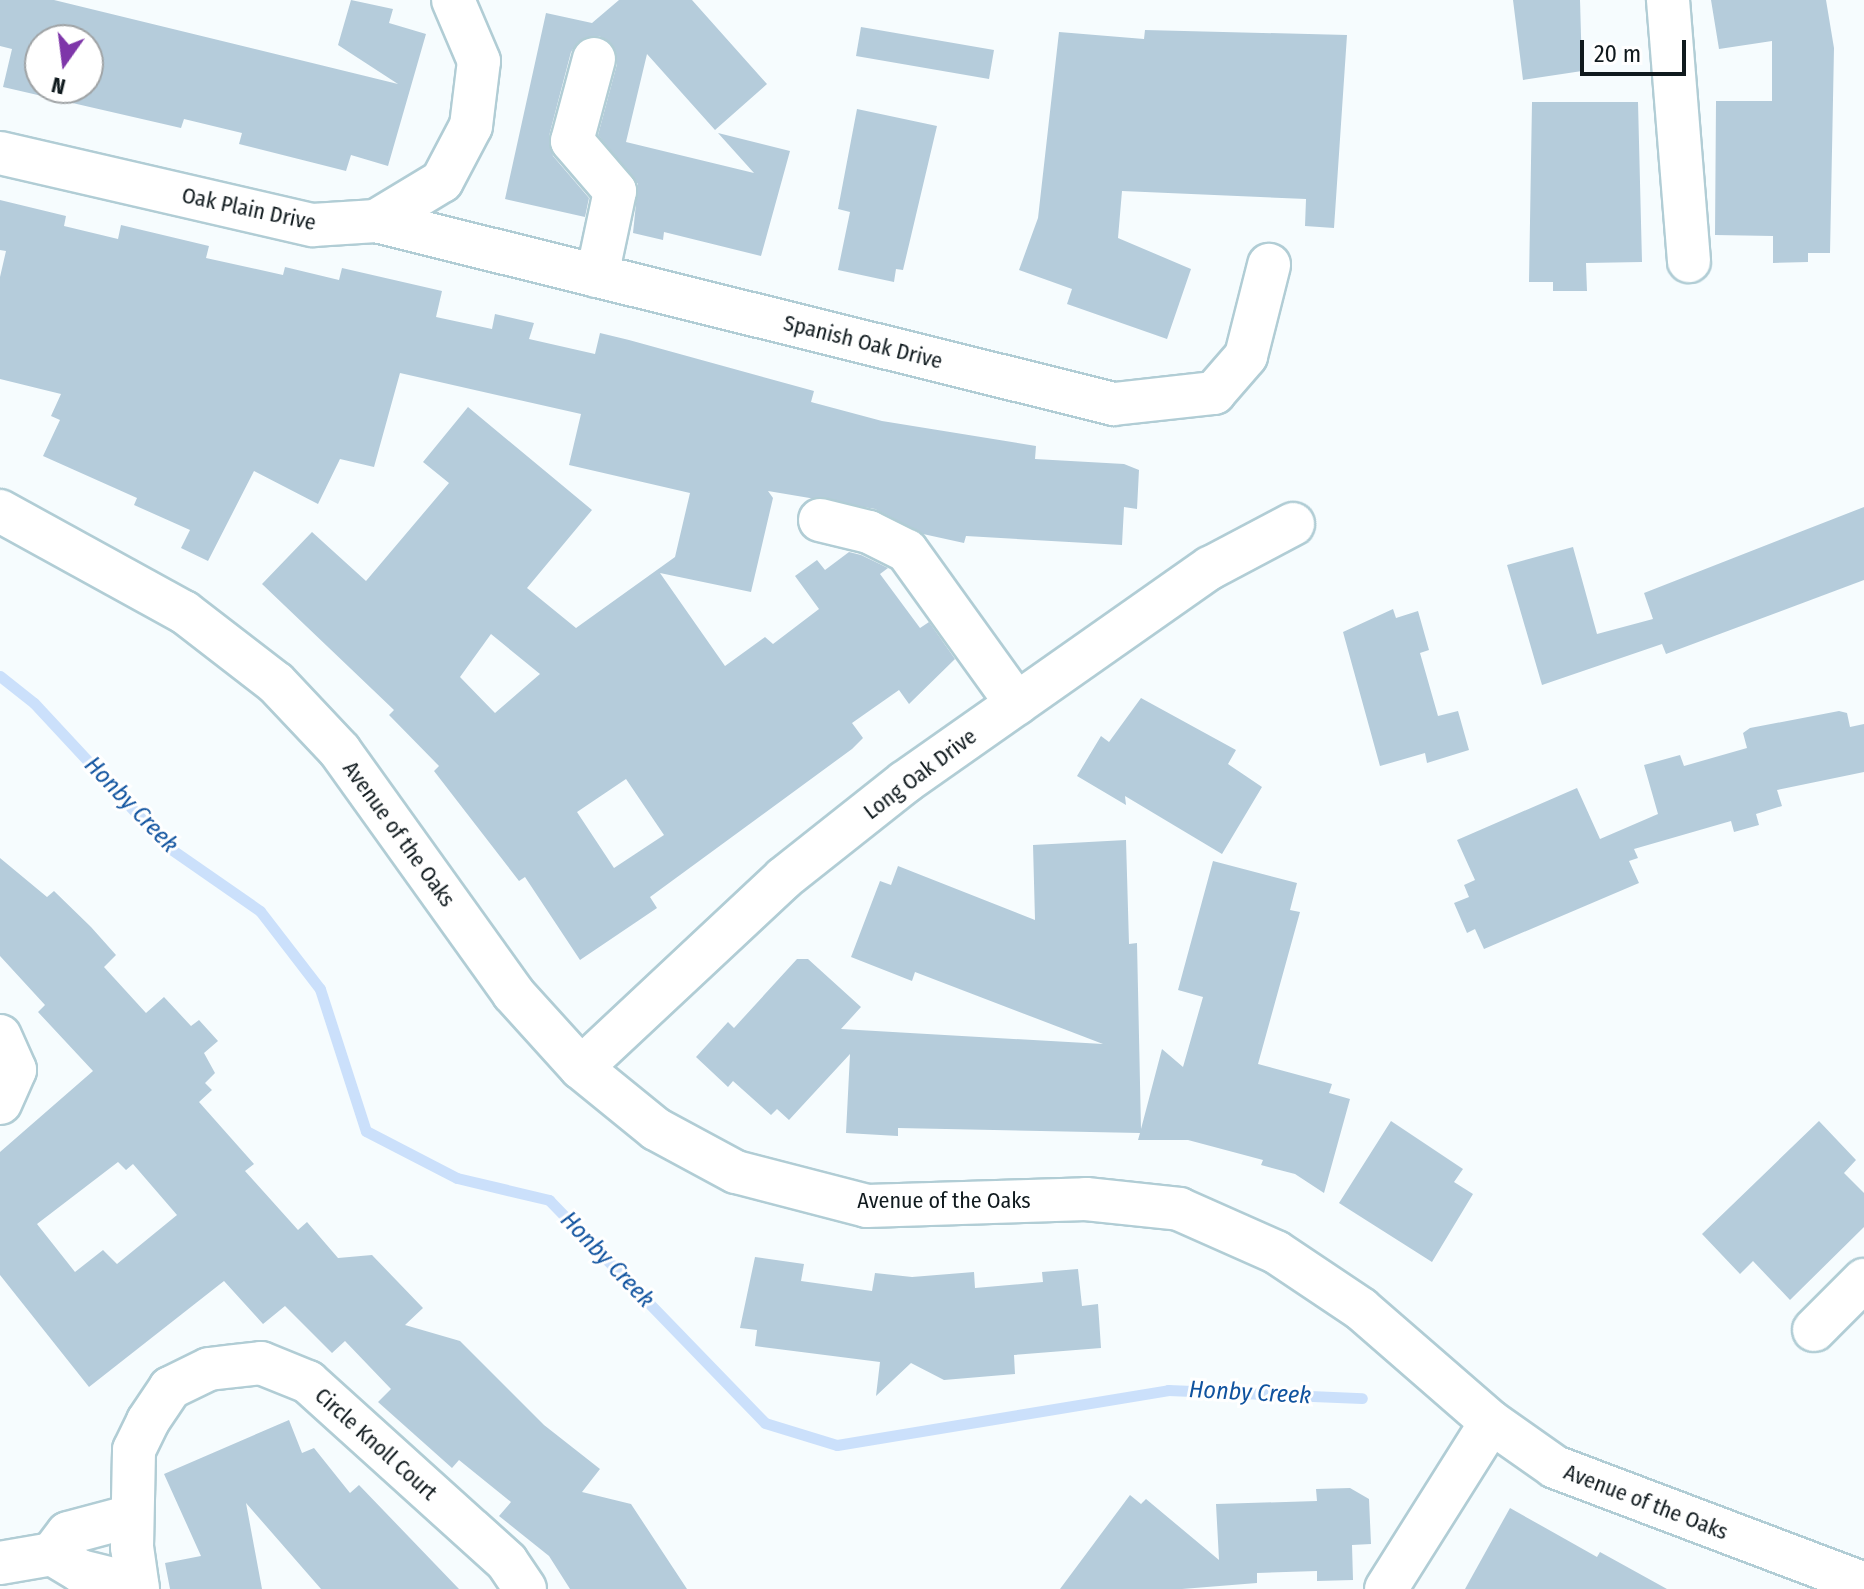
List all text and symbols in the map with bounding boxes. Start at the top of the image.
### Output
north arrow [24,24,104,104]
scale bar [1584,24,1690,74]
text: 20 m [1594,40,1641,68]
text: N [49,71,68,101]
street label: Oak Plain Drive [180,182,318,236]
street label: Spanish Oak Drive [781,309,945,375]
street label: Long Oak Drive [858,723,982,825]
water label: Honby Creek [78,751,184,859]
street label: Avenue of the Oaks [337,756,461,912]
street label: Avenue of the Oaks [857,1188,1031,1214]
water label: Honby Creek [554,1206,660,1314]
water label: Honby Creek [1188,1375,1312,1411]
street label: Circle Knoll Court [309,1382,443,1506]
street label: Avenue of the Oaks [1560,1459,1732,1545]

